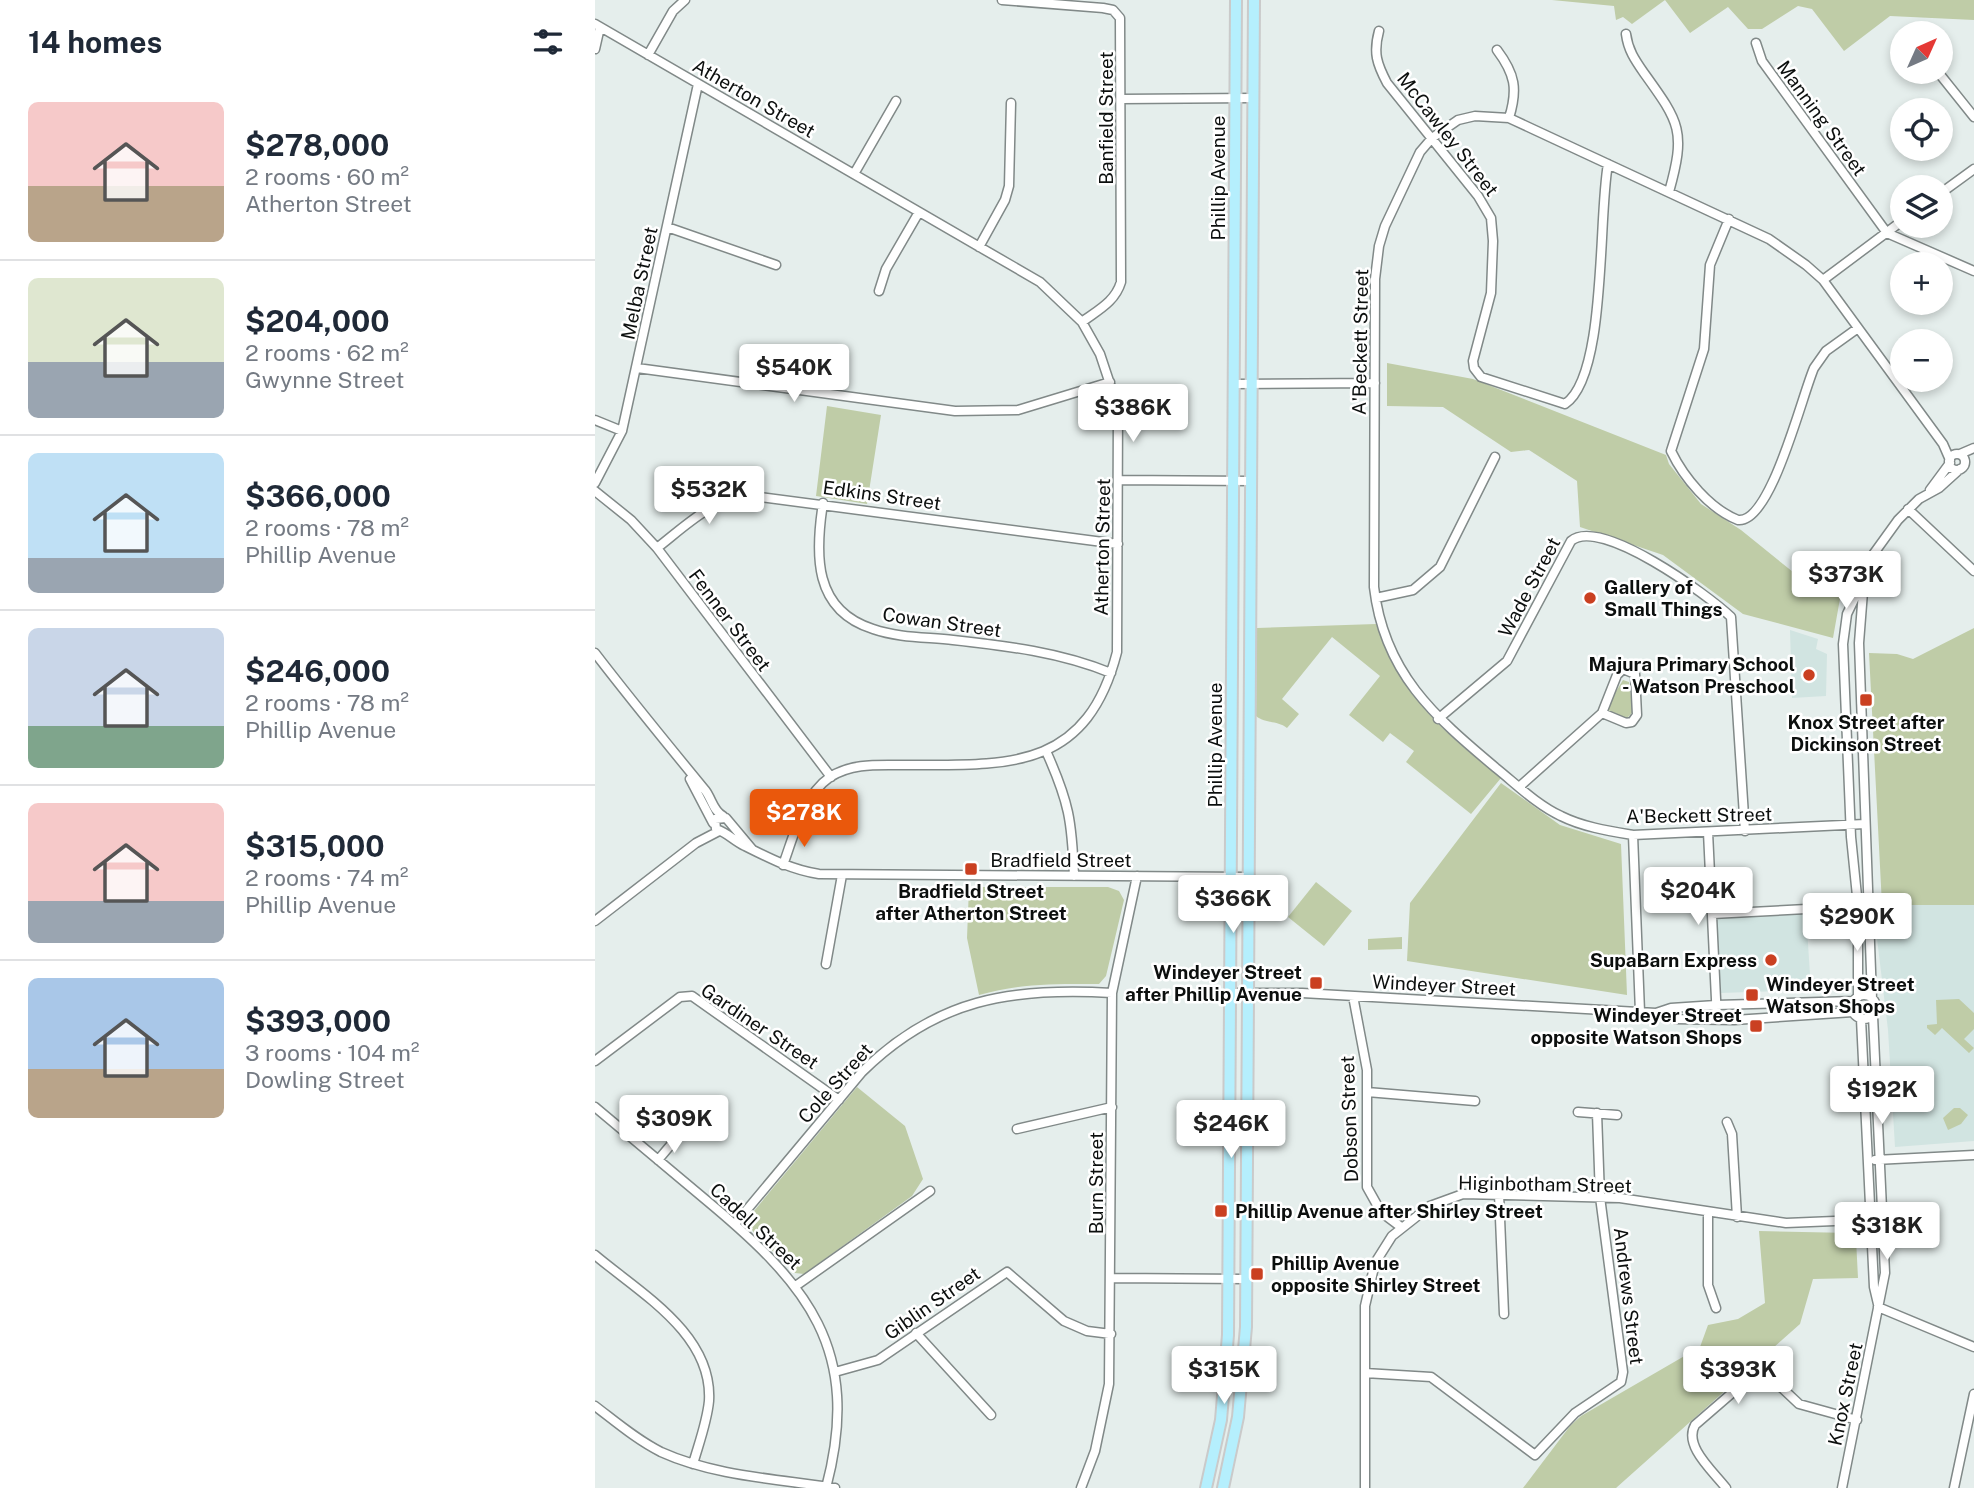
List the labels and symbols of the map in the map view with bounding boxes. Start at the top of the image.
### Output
north arrow [1890,21,1953,84]
street label: Banfield Street [1095,51,1117,185]
street label: Atherton Street [689,54,819,142]
street label: Manning Street [1773,56,1871,180]
street label: McCawley Street [1393,68,1503,200]
street label: Phillip Avenue [1207,116,1229,240]
street label: Melba Street [616,224,662,342]
street label: A'Beckett Street [1348,269,1372,415]
pin: $540K [745,344,843,404]
pin: $386K [1084,384,1182,444]
pin: $532K [660,466,758,526]
street label: Edkins Street [821,476,943,514]
street label: Atherton Street [1090,478,1114,616]
street label: Wade Street [1493,533,1565,641]
pin: $373K [1797,552,1895,611]
street label: Fenner Street [685,565,775,675]
place label: Gallery of Small Things [1604,576,1722,620]
marker: Gallery of Small Things [1582,590,1598,606]
street label: Cowan Street [881,603,1003,641]
place label: Majura Primary School - Watson Preschool [1589,653,1795,697]
marker: Majura Primary School - Watson Preschool [1801,667,1817,683]
street label: Phillip Avenue [1204,683,1226,807]
marker: Knox Street after Dickinson Street [1858,692,1874,708]
place label: Knox Street after Dickinson Street [1787,711,1945,755]
pin: $278K [755,790,853,849]
street label: A'Beckett Street [1626,803,1772,827]
street label: Bradfield Street [990,849,1132,871]
marker: Bradfield Street after Atherton Street [963,861,979,877]
pin: $204K [1649,867,1747,927]
pin: $366K [1184,876,1282,935]
place label: Bradfield Street after Atherton Street [875,880,1067,924]
pin: $290K [1808,894,1906,953]
place label: SupaBarn Express [1590,949,1757,971]
marker: SupaBarn Express [1763,952,1779,968]
place label: Windeyer Street after Phillip Avenue [1125,961,1302,1005]
street label: Windeyer Street [1371,970,1517,1000]
place label: Windeyer Street Watson Shops [1766,973,1915,1017]
marker: Windeyer Street after Phillip Avenue [1308,975,1324,991]
street label: Gardiner Street [697,979,823,1073]
marker: Windeyer Street Watson Shops [1744,987,1760,1003]
place label: Windeyer Street opposite Watson Shops [1531,1004,1742,1048]
marker: Windeyer Street opposite Watson Shops [1748,1018,1764,1034]
street label: Cole Street [793,1039,877,1127]
street label: Dobson Street [1336,1055,1362,1183]
pin: $192K [1833,1066,1931,1126]
pin: $309K [625,1096,723,1155]
pin: $246K [1182,1100,1280,1160]
street label: Burn Street [1085,1132,1107,1234]
street label: Higinbotham Street [1458,1171,1632,1197]
street label: Cadell Street [706,1178,806,1274]
place label: Phillip Avenue after Shirley Street [1235,1200,1543,1222]
pin: $318K [1838,1202,1936,1262]
marker: Phillip Avenue after Shirley Street [1213,1203,1229,1219]
street label: Andrews Street [1610,1226,1648,1366]
place label: Phillip Avenue opposite Shirley Street [1271,1252,1481,1296]
street label: Giblin Street [880,1262,984,1344]
marker: Phillip Avenue opposite Shirley Street [1249,1266,1265,1282]
street label: Knox Street [1823,1340,1867,1448]
pin: $315K [1175,1346,1273,1406]
pin: $393K [1689,1346,1787,1406]

